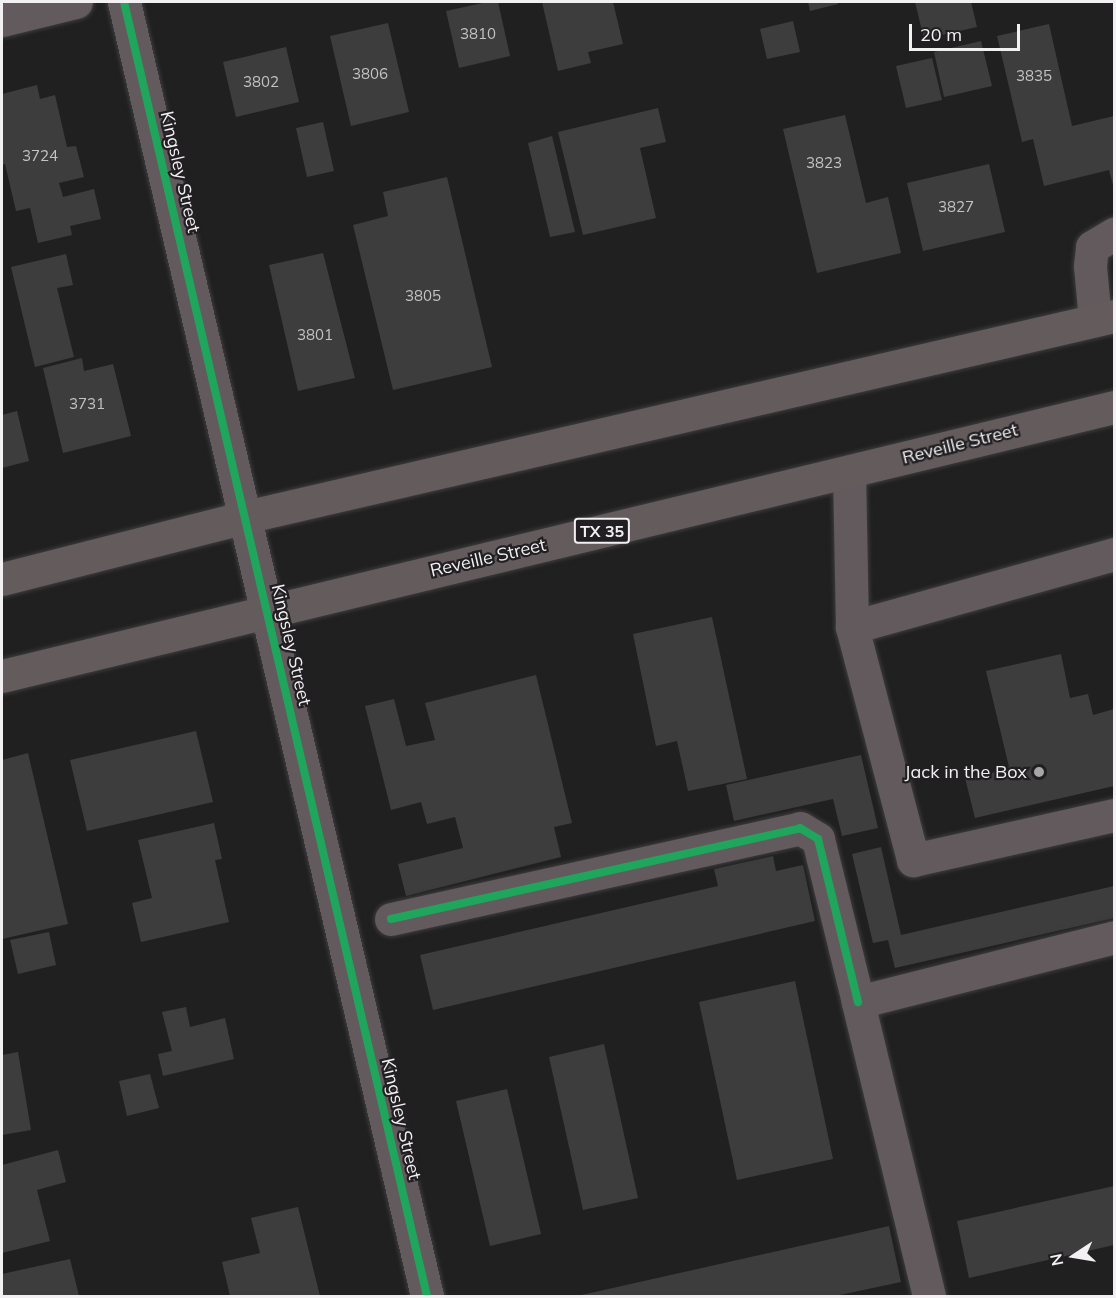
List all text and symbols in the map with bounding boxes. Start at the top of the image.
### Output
scale bar [912,12,1023,50]
text: 20 m [920,23,962,46]
house number: 3810 [460,25,496,43]
house number: 3806 [352,65,388,83]
house number: 3835 [1016,67,1052,85]
house number: 3802 [243,73,279,91]
street label: Kingsley Street [156,109,204,235]
house number: 3724 [22,147,58,165]
house number: 3823 [806,154,842,172]
house number: 3827 [938,198,974,216]
house number: 3805 [405,287,441,305]
house number: 3801 [297,326,333,344]
house number: 3731 [69,395,105,413]
street label: Reveille Street [900,419,1020,469]
road number: TX 35 [574,518,630,544]
street label: Reveille Street [428,534,548,582]
street label: Kingsley Street [267,582,315,708]
place label: Jack in the Box [905,761,1027,783]
marker: Jack in the Box [1032,765,1046,779]
street label: Kingsley Street [377,1056,425,1182]
north arrow [1044,1226,1104,1286]
text: N [1045,1252,1067,1268]

